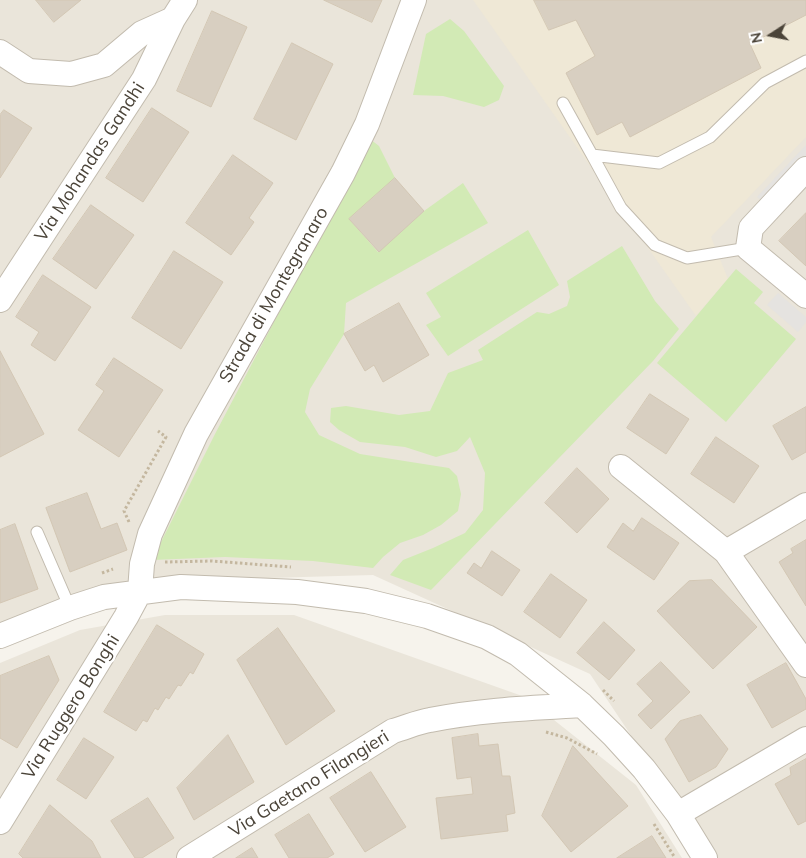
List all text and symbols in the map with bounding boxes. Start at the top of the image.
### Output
north arrow [746,10,796,60]
text: N [746,31,766,45]
street label: Via Mohandas Gandhi [30,78,150,246]
street label: Strada di Montegranaro [215,203,333,387]
street label: Via Ruggero Bonghi [18,631,124,783]
street label: Via Gaetano Filangieri [225,726,393,842]

